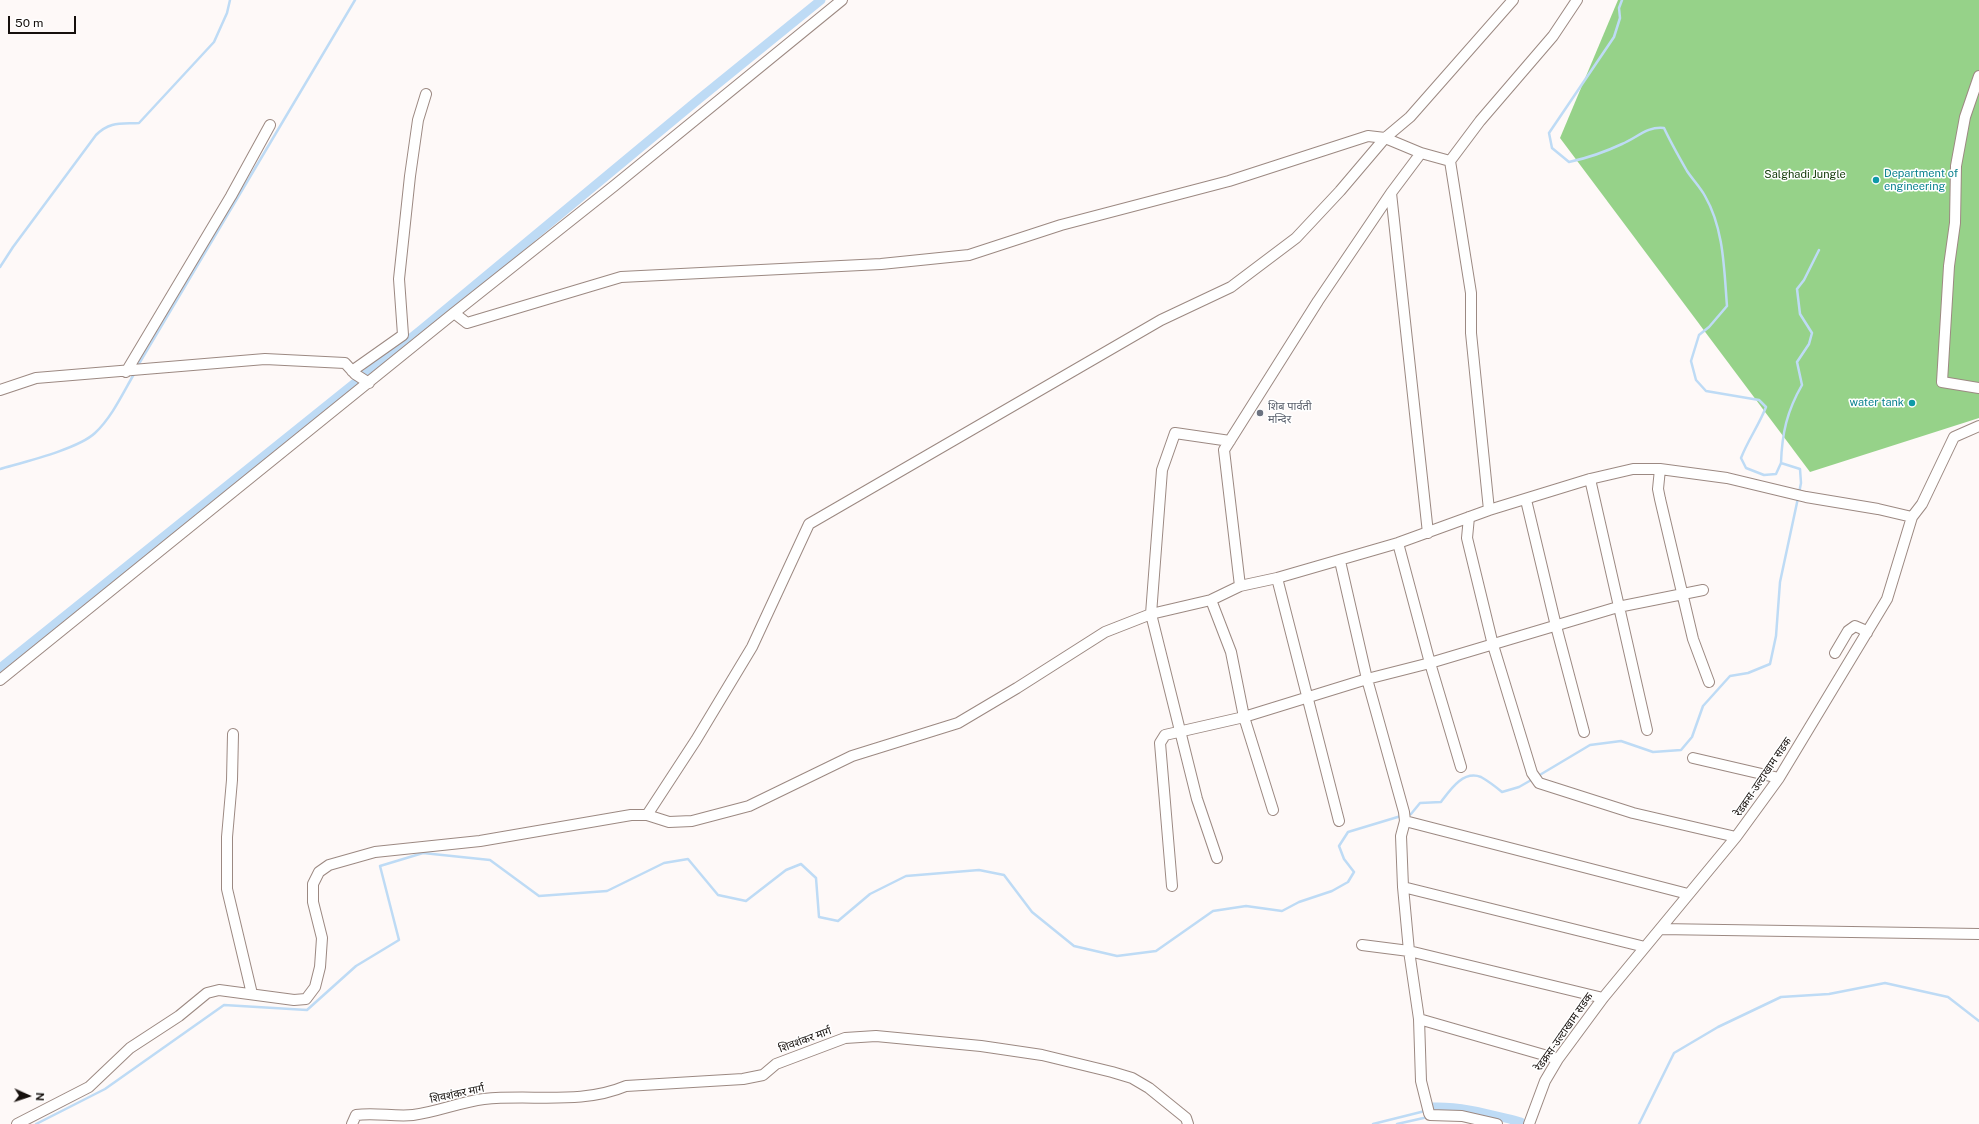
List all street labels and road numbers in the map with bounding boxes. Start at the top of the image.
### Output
street label: रेडक्रस-उल्टाखाम सडक [1732,735,1794,819]
street label: रेडक्रस-उल्टाखाम सडक [1532,990,1596,1074]
street label: शिवशंकर मार्ग [777,1024,833,1056]
street label: शिवशंकर मार्ग [429,1082,485,1106]

